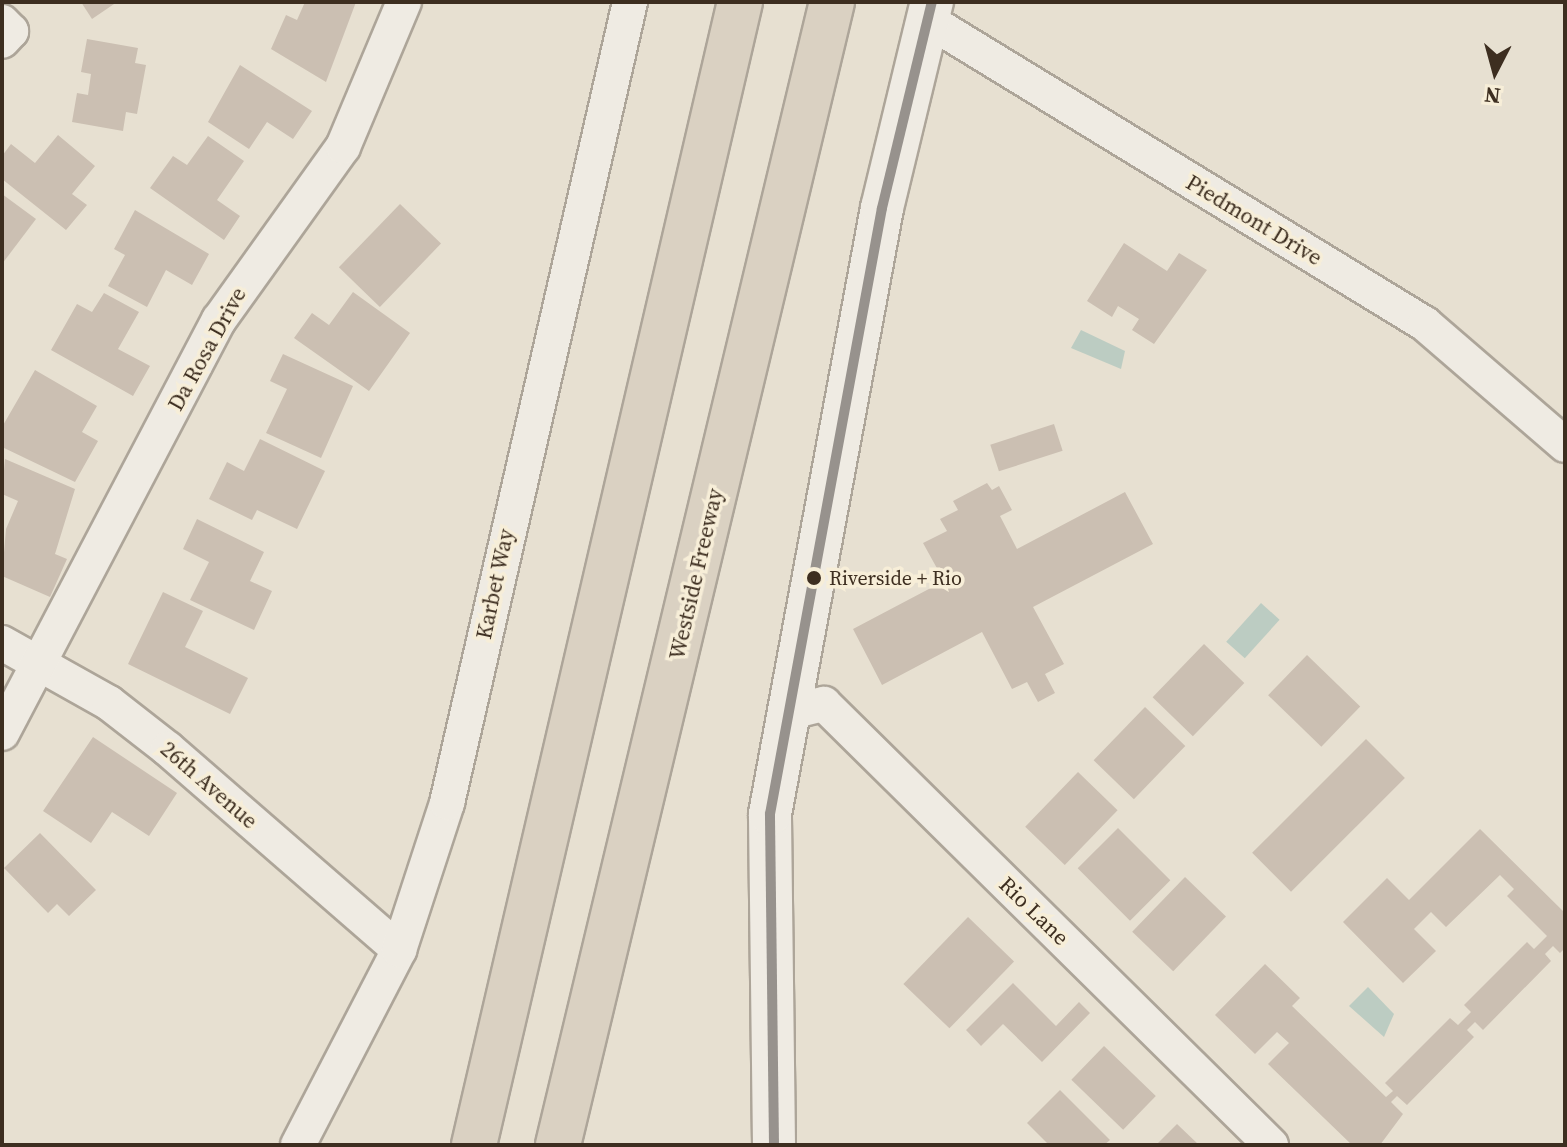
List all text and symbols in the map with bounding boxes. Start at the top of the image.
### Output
north arrow [1455,32,1535,112]
text: N [1483,80,1502,112]
street label: Piedmont Drive [1181,169,1327,271]
street label: Da Rosa Drive [162,283,252,415]
street label: Westside Freeway [663,486,729,662]
street label: Karbet Way [470,526,520,642]
place label: Riverside + Rio [829,566,962,590]
marker: Riverside + Rio [806,570,822,586]
street label: 26th Avenue [155,736,263,834]
street label: Rio Lane [994,871,1074,951]

